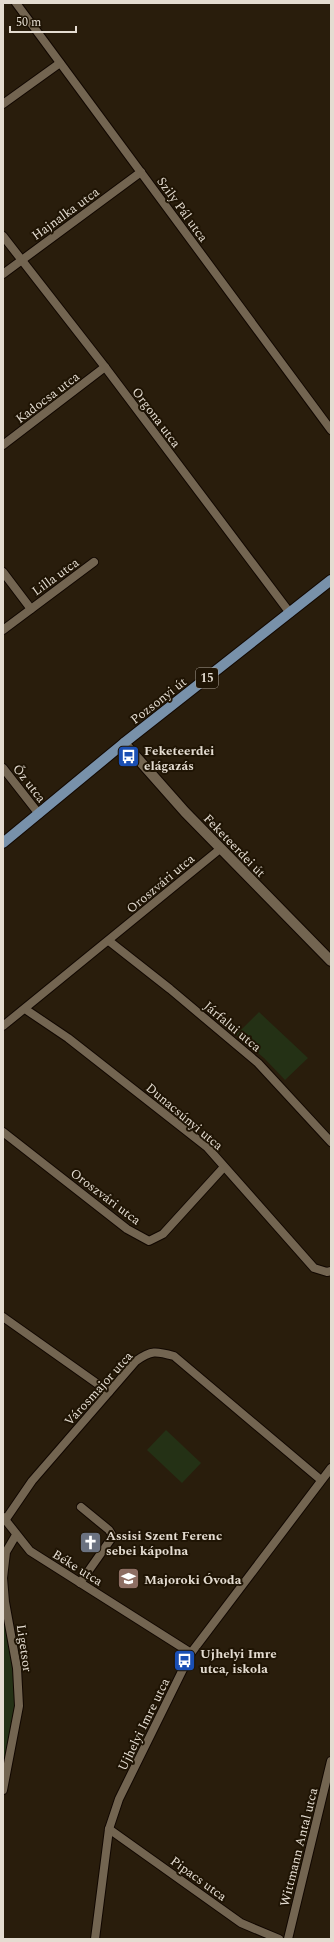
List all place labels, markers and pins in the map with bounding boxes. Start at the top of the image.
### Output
place label: Feketeerdei elágazás [144,741,214,776]
bus stop icon: Feketeerdei elágazás [116,744,142,770]
place label: Assisi Szent Ferenc sebei kápolna [106,1526,222,1561]
church icon: Assisi Szent Ferenc sebei kápolna [77,1529,103,1555]
school or university icon: Majoroki Óvoda [115,1566,141,1592]
place label: Majoroki Óvoda [144,1570,242,1590]
place label: Ujhelyi Imre utca, iskola [200,1644,277,1679]
bus stop icon: Ujhelyi Imre utca, iskola [172,1647,198,1673]

